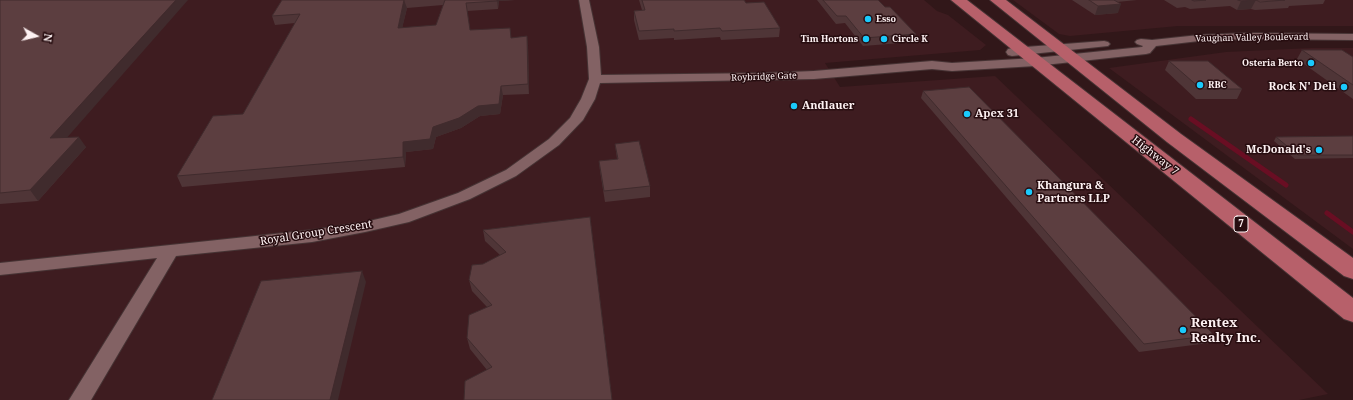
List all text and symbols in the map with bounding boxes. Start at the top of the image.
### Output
marker: Esso [863,14,873,24]
place label: Esso [876,14,896,24]
north arrow [16,16,56,56]
text: N [40,32,56,43]
street label: Vaughan Valley Boulevard [1195,32,1309,44]
place label: Tim Hortons [801,34,858,44]
marker: Tim Hortons [861,34,871,44]
marker: Circle K [879,34,889,44]
place label: Circle K [892,34,928,44]
place label: Osteria Berto [1242,58,1303,68]
marker: Osteria Berto [1306,58,1316,68]
street label: Roybridge Gate [731,70,797,84]
marker: RBC [1195,80,1205,90]
place label: RBC [1208,80,1226,90]
place label: Rock N' Deli [1269,80,1336,94]
marker: Rock N' Deli [1339,82,1349,92]
place label: Andlauer [802,99,855,113]
marker: Andlauer [789,101,799,111]
place label: Apex 31 [975,107,1019,121]
marker: Apex 31 [962,109,972,119]
street label: Highway 7 [1129,134,1181,178]
place label: McDonald's [1246,143,1311,157]
marker: McDonald's [1314,145,1324,155]
place label: Khangura & Partners LLP [1037,179,1110,205]
marker: Khangura & Partners LLP [1024,187,1034,197]
road number: 7 [1234,216,1248,232]
street label: Royal Group Crescent [259,218,373,248]
place label: Rentex Realty Inc. [1191,315,1261,346]
marker: Rentex Realty Inc. [1178,325,1188,335]

